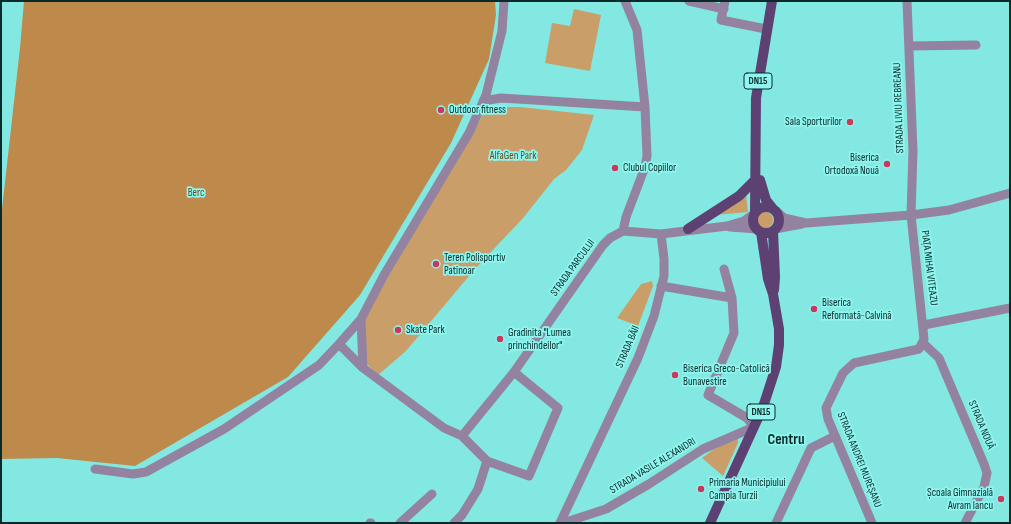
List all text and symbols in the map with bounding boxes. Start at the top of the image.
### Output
street label: STRADA LIVIU REBREANU [891,62,907,154]
road number: DN15 [744,73,772,89]
place label: Outdoor fitness [449,103,506,117]
marker: Outdoor fitness [436,105,446,115]
place label: Sala Sporturilor [785,115,842,129]
marker: Sala Sporturilor [845,117,855,127]
park label: AlfaGen Park [490,149,536,163]
place label: Biserica Ortodoxă Nouă [824,151,879,177]
marker: Biserica Ortodoxă Nouă [882,159,892,169]
place label: Clubul Copiilor [623,161,676,175]
marker: Clubul Copiilor [610,163,620,173]
park label: Berc [188,186,204,200]
street label: PIAȚA MIHAI VITEAZU [918,230,940,306]
street label: STRADA PARCULUI [548,237,598,299]
place label: Teren Polisportiv Patinoar [444,251,506,277]
marker: Teren Polisportiv Patinoar [431,259,441,269]
place label: Biserica Reformată-Calvină [822,296,892,322]
marker: Biserica Reformată-Calvină [809,304,819,314]
place label: Skate Park [406,323,445,337]
street label: STRADA BĂII [613,324,643,370]
marker: Skate Park [393,325,403,335]
place label: Gradinita "Lumea princhindeilor" [508,326,571,352]
marker: Gradinita "Lumea princhindeilor" [495,334,505,344]
place label: Biserica Greco-Catolică Bunavestire [683,362,770,388]
marker: Biserica Greco-Catolică Bunavestire [670,370,680,380]
street label: STRADA NOUĂ [965,399,997,451]
road number: DN15 [747,404,775,420]
street label: STRADA ANDREI MUREȘANU [834,410,884,510]
district label: Centru [768,431,804,449]
street label: STRADA VASILE ALEXANDRI [608,435,698,497]
place label: Primaria Municipiului Campia Turzii [709,476,786,502]
marker: Primaria Municipiului Campia Turzii [696,484,706,494]
place label: Școala Gimnazială Avram Iancu [927,486,993,512]
marker: Școala Gimnazială Avram Iancu [996,494,1006,504]

